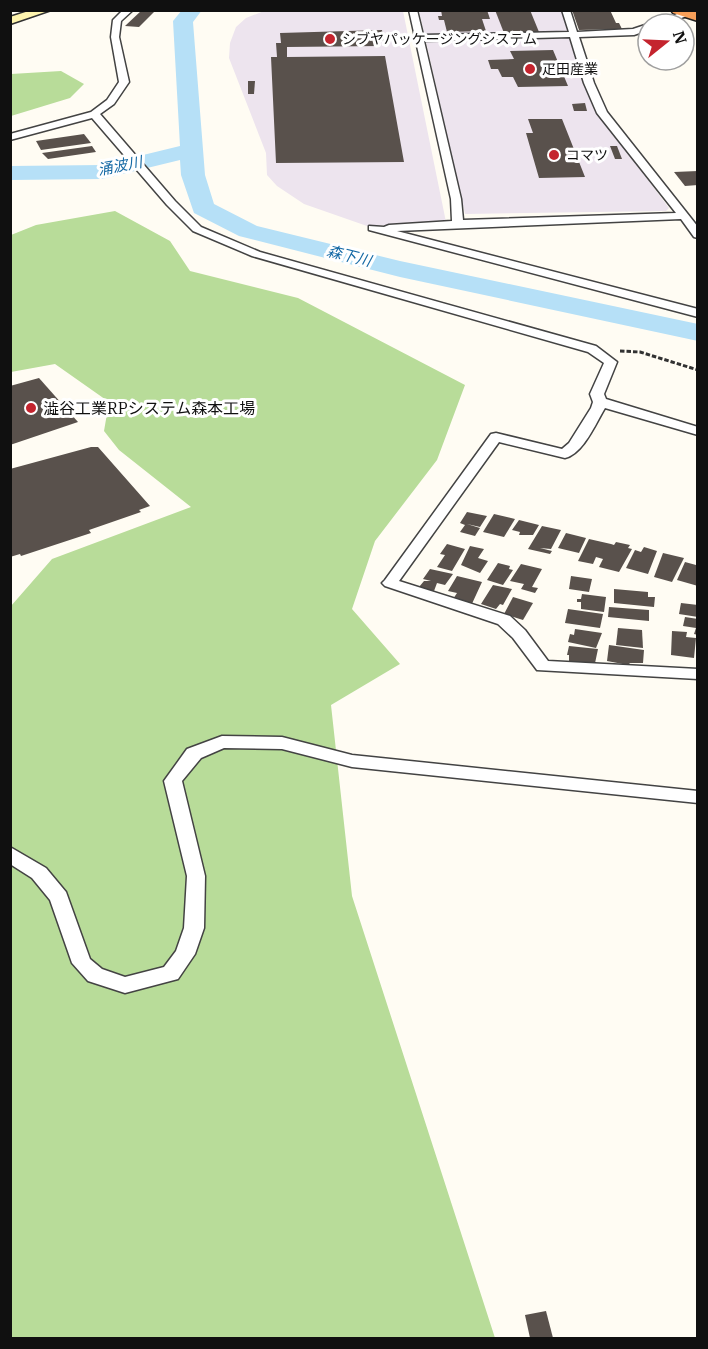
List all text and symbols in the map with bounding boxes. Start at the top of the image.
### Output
north arrow [636,12,696,72]
text: N [669,28,692,46]
place label: シブヤパッケージングシステム [342,30,537,48]
marker: シブヤパッケージングシステム [323,32,337,46]
place label: 疋田産業 [542,60,598,78]
marker: 疋田産業 [523,62,537,76]
place label: コマツ [566,146,608,164]
marker: コマツ [547,148,561,162]
water label: 涌波川 [96,152,146,179]
water label: 森下川 [325,241,375,271]
place label: 澁谷工業RPシステム森本工場 [43,398,255,418]
marker: 澁谷工業RPシステム森本工場 [24,401,38,415]

